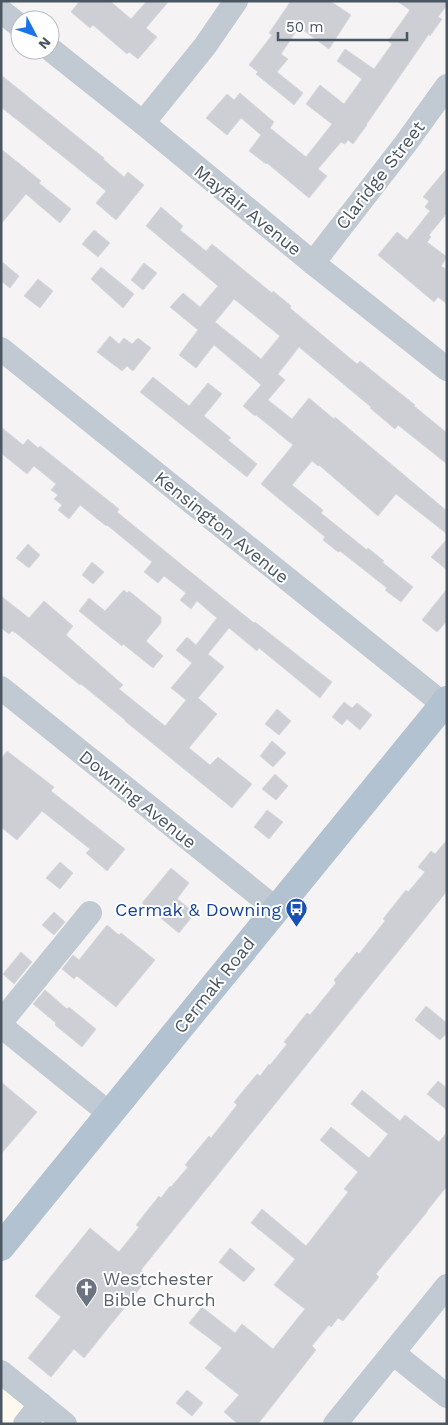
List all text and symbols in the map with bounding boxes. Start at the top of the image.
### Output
north arrow [10,10,60,60]
scale bar [278,10,407,42]
text: 50 m [286,18,323,36]
text: N [35,34,54,53]
street label: Claridge Street [331,116,429,233]
street label: Mayfair Avenue [190,160,306,260]
street label: Kensington Avenue [151,467,293,587]
street label: Downing Avenue [75,745,201,853]
bus stop icon: Cermak & Downing [285,897,309,928]
place label: Cermak & Downing [115,899,281,920]
street label: Cermak Road [169,933,259,1037]
place label: Westchester Bible Church [103,1268,216,1310]
church icon: Westchester Bible Church [75,1276,99,1307]

